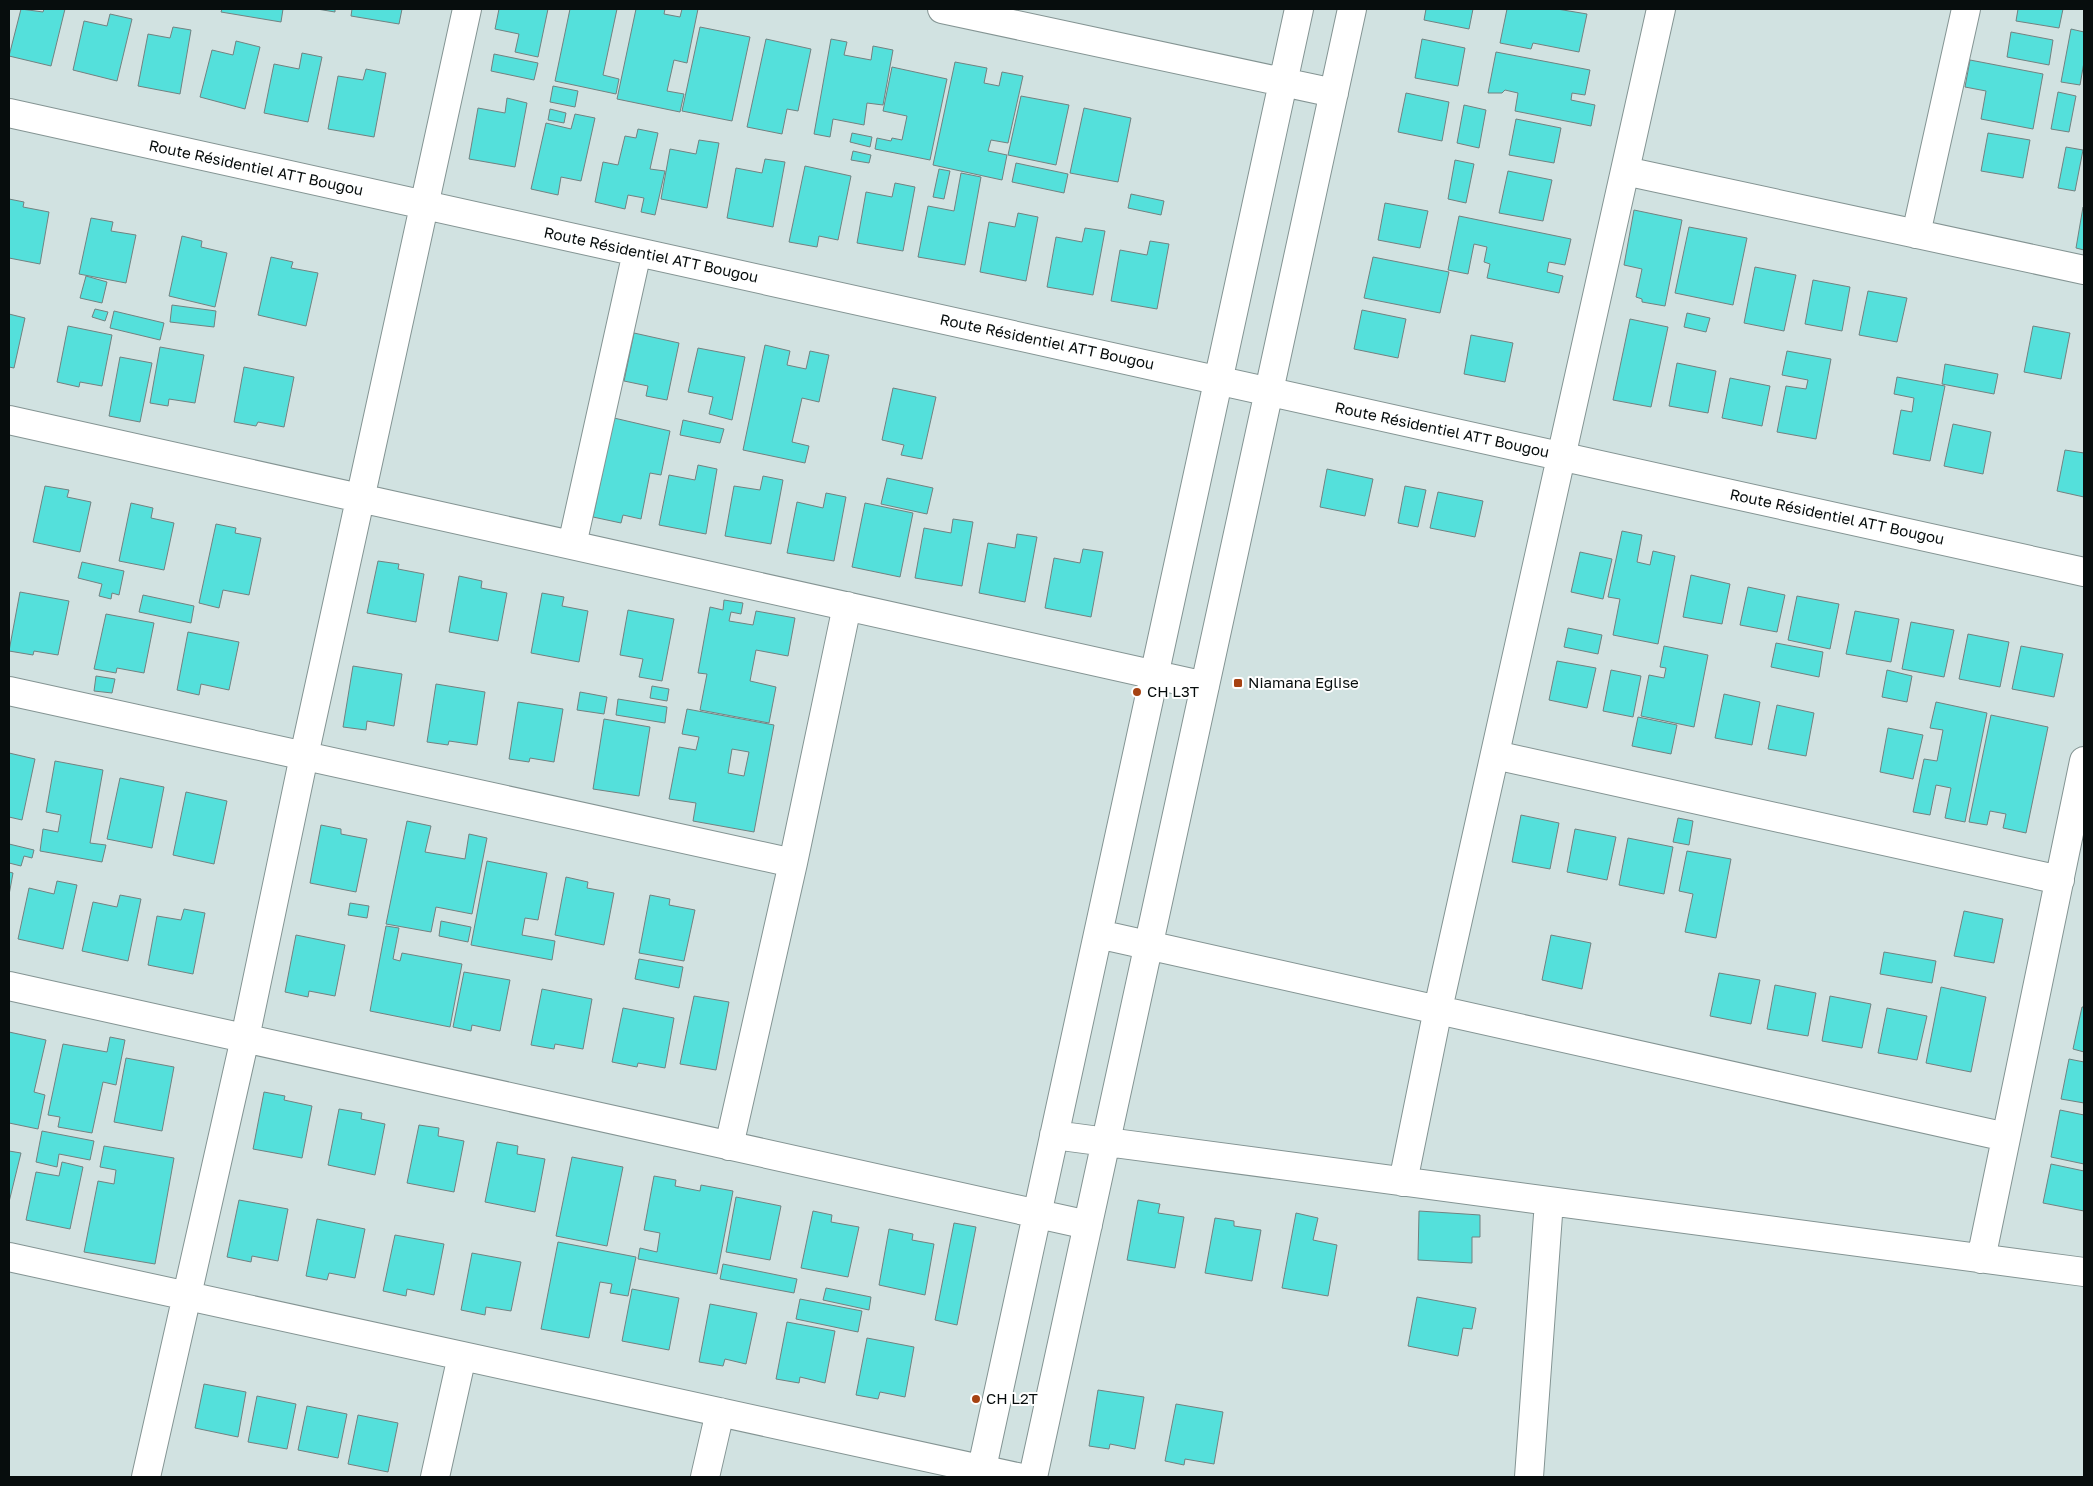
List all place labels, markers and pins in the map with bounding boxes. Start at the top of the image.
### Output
place label: Niamana Eglise [1248,673,1359,691]
marker: Niamana Eglise [1232,677,1244,689]
place label: CH L3T [1147,682,1199,700]
marker: CH L3T [1131,686,1143,698]
place label: CH L2T [986,1389,1038,1407]
marker: CH L2T [970,1393,982,1405]

